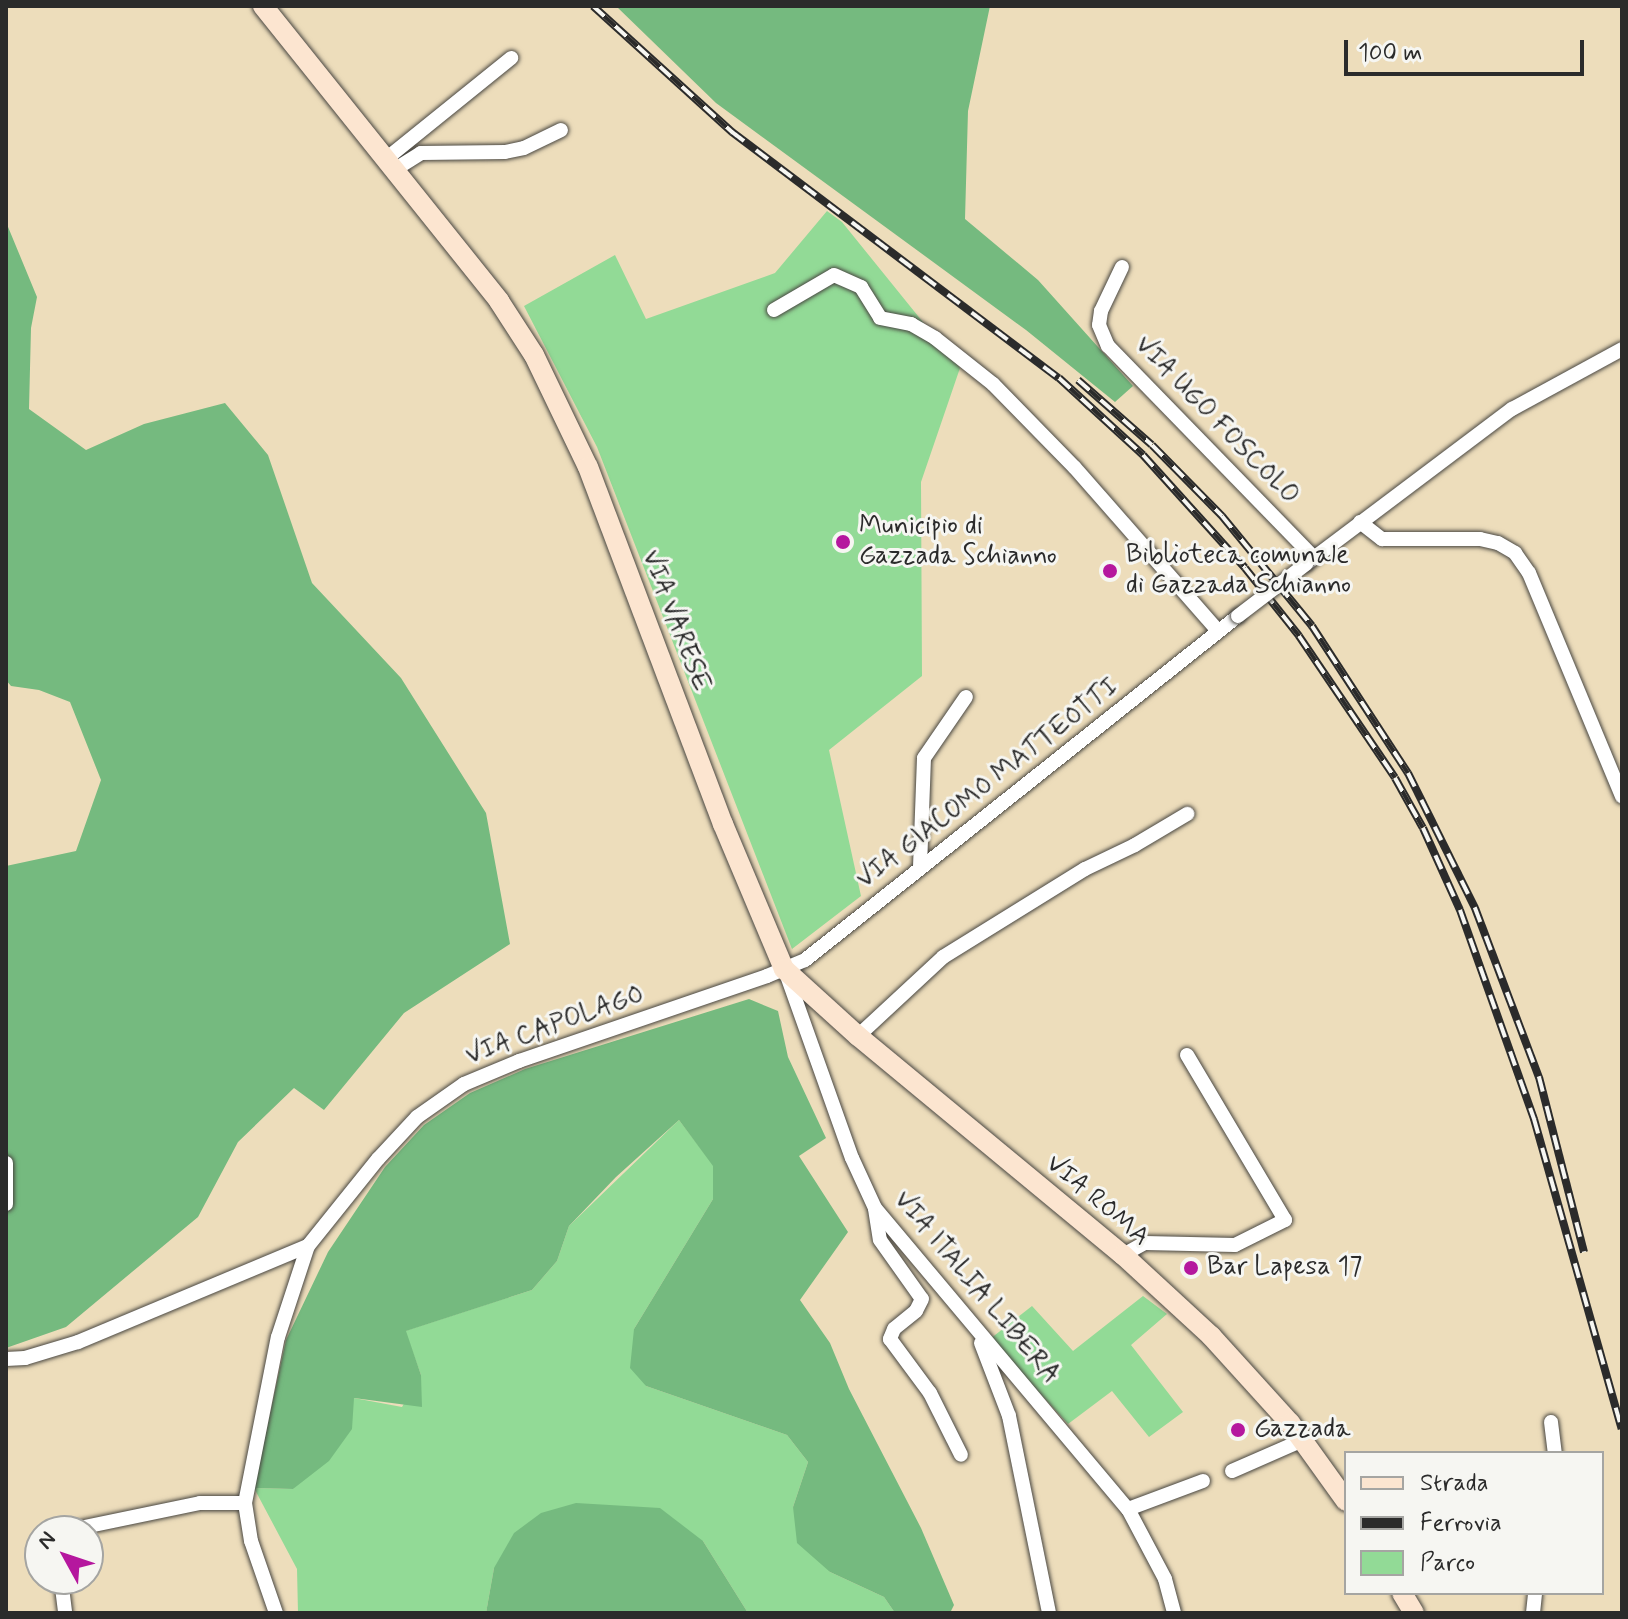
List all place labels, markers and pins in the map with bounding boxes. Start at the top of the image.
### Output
place label: Municipio di Gazzada Schianno [859,511,1058,572]
marker: Municipio di Gazzada Schianno [834,533,852,551]
place label: Biblioteca comunale di Gazzada Schianno [1126,540,1360,602]
marker: Biblioteca comunale di Gazzada Schianno [1101,562,1119,580]
place label: Bar Lapesa 17 [1207,1252,1365,1284]
marker: Bar Lapesa 17 [1182,1259,1200,1277]
place label: Gazzada [1254,1414,1351,1446]
marker: Gazzada [1229,1421,1247,1439]

